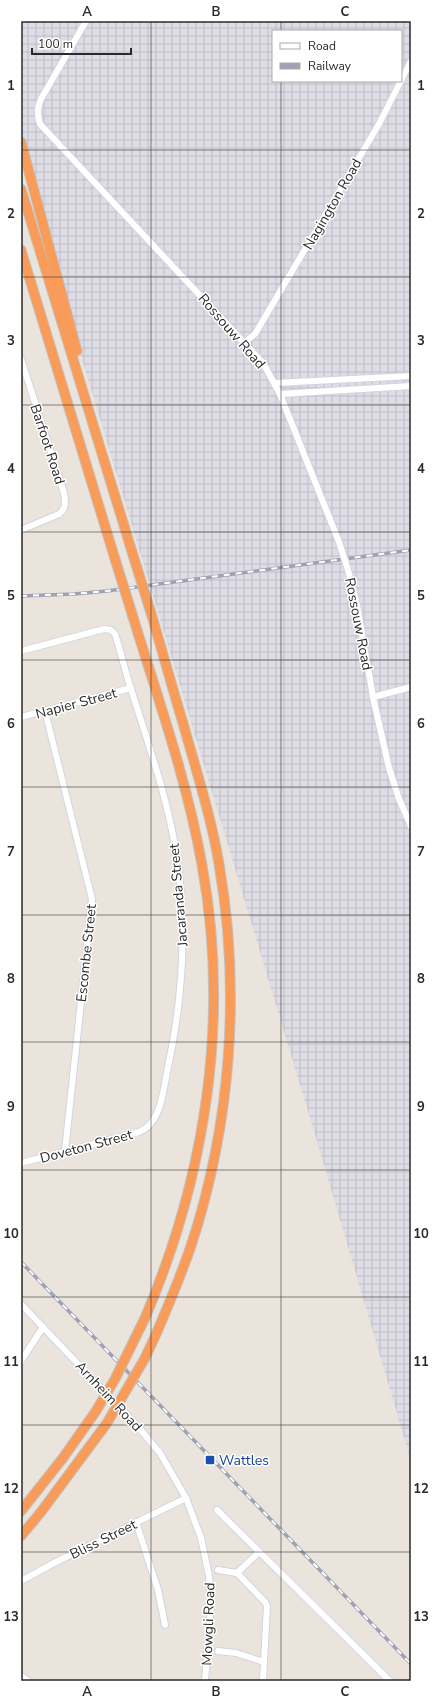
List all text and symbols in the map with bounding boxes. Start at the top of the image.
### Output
text: A [82,3,92,21]
text: B [212,3,221,21]
text: C [341,3,350,21]
scale bar [32,30,131,56]
legend [272,30,402,82]
text: 100 m [38,36,73,52]
text: Road [308,38,336,54]
text: Railway [308,58,352,74]
text: 1 [7,77,15,95]
text: 1 [417,77,425,95]
street label: Nagington Road [299,155,366,253]
text: 2 [7,205,15,223]
text: 2 [417,205,425,223]
street label: Rossouw Road [194,290,270,373]
text: 3 [7,332,15,350]
text: 3 [417,332,425,350]
street label: Barfoot Road [26,402,69,487]
text: 4 [7,460,15,478]
text: 4 [417,460,425,478]
street label: Rossouw Road [340,576,377,672]
text: 5 [7,587,15,605]
text: 5 [417,587,425,605]
street label: Napier Street [33,683,119,723]
text: 6 [7,715,15,733]
text: 6 [417,715,425,733]
street label: Jacaranda Street [165,842,193,948]
text: 7 [7,843,15,861]
text: 7 [417,843,425,861]
street label: Escombe Street [72,903,101,1003]
text: 8 [7,970,15,988]
text: 8 [417,970,425,988]
text: 9 [7,1098,15,1116]
text: 9 [417,1098,425,1116]
street label: Doveton Street [38,1125,135,1168]
text: 10 [3,1225,19,1243]
text: 10 [413,1225,429,1243]
text: 11 [3,1353,19,1371]
text: 11 [413,1353,429,1371]
street label: Arnheim Road [71,1357,146,1436]
place label: Wattles [219,1451,269,1470]
marker: Wattles [204,1454,216,1466]
text: 12 [3,1480,19,1498]
text: 12 [413,1480,429,1498]
street label: Bliss Street [67,1515,140,1564]
street label: Mowgli Road [198,1582,219,1666]
text: 13 [3,1608,19,1626]
text: 13 [413,1608,429,1626]
text: A [82,1683,92,1701]
text: B [212,1683,221,1701]
text: C [341,1683,350,1701]

